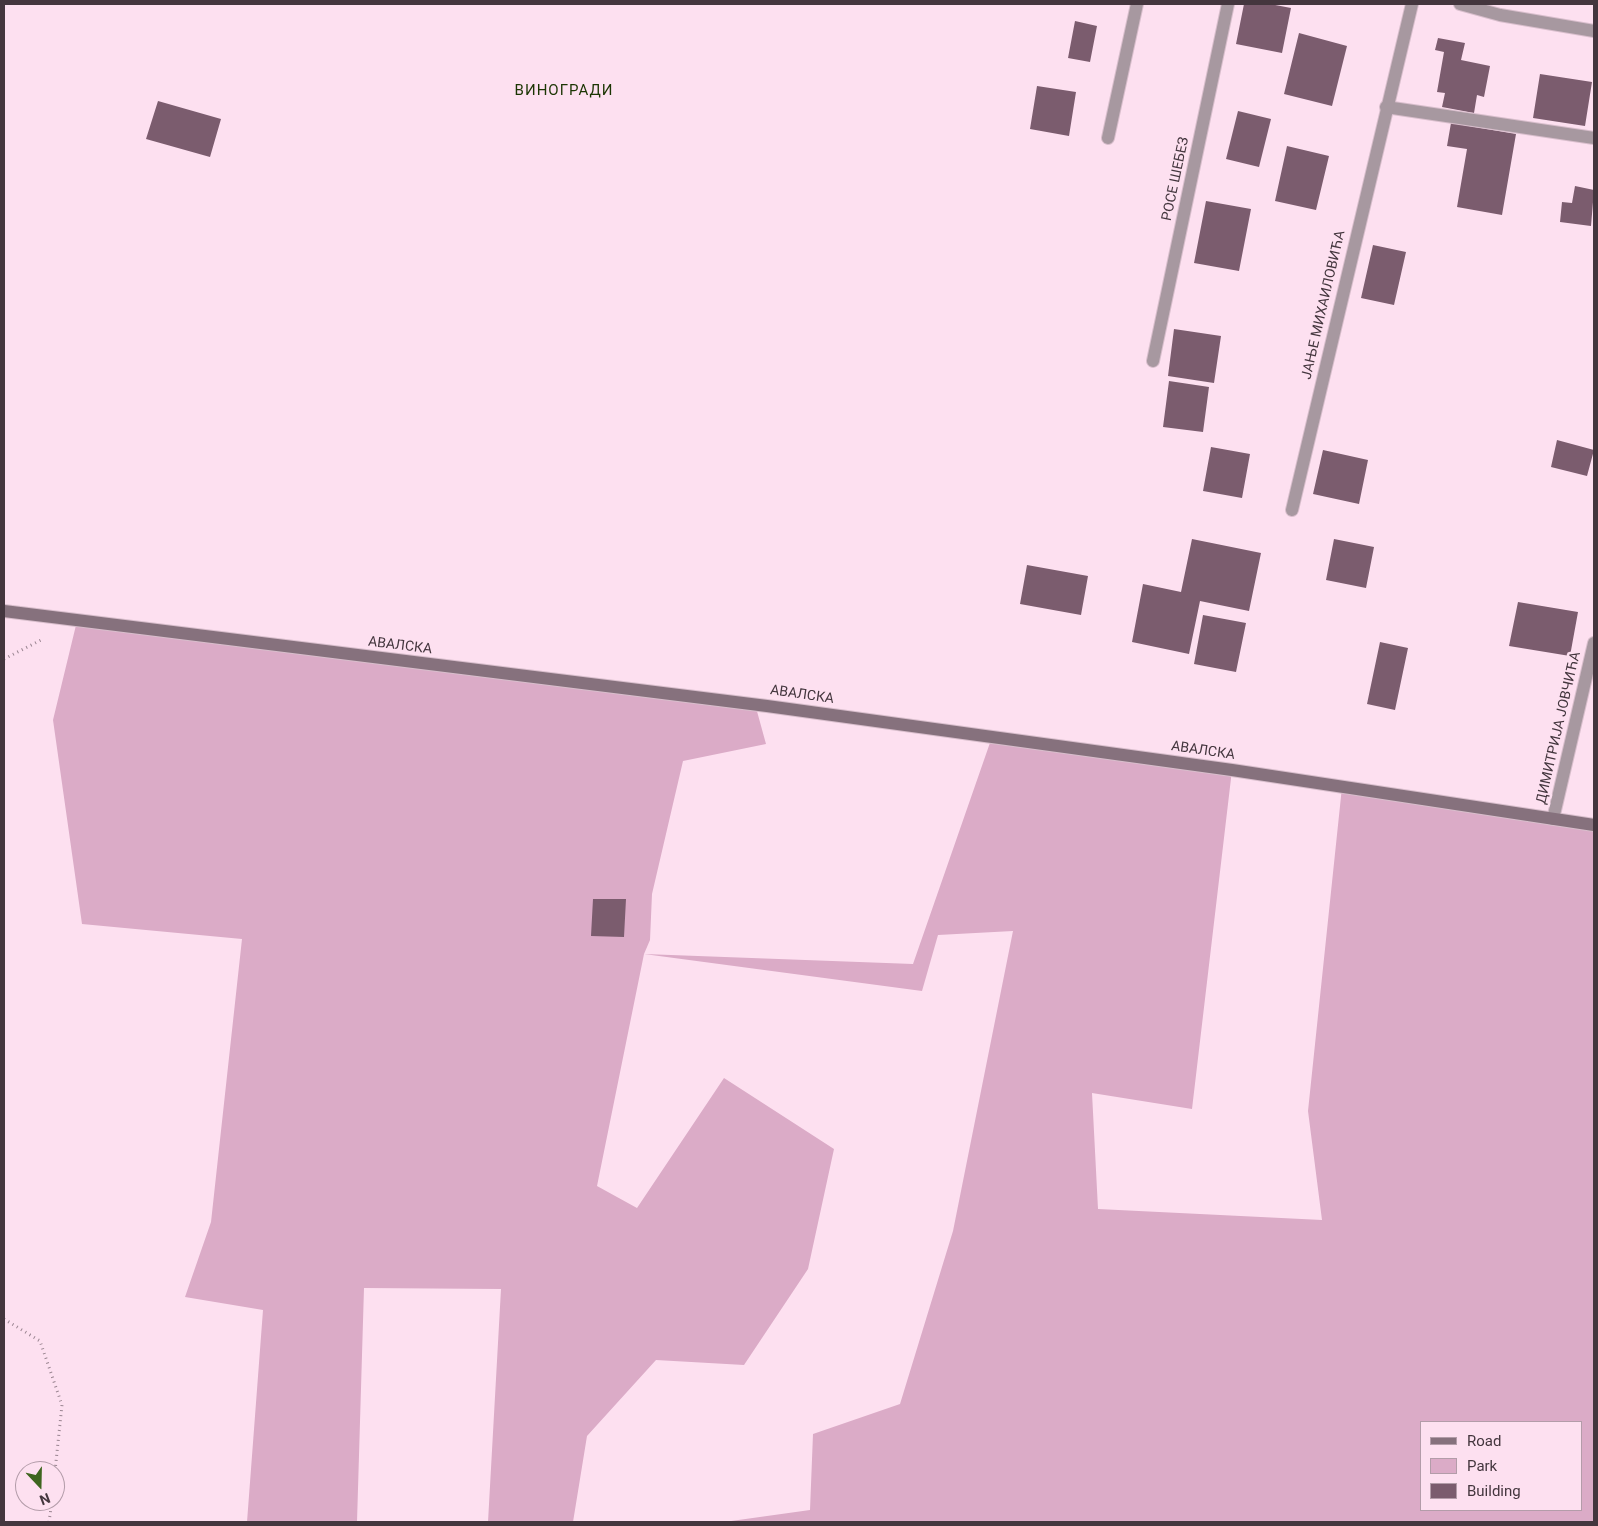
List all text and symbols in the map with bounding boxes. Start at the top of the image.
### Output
district label: ВИНОГРАДИ [513,82,615,100]
street label: РОСЕ ШЕБЕЗ [1159,136,1193,222]
street label: ЈАЊЕ МИХАИЛОВИЋА [1299,229,1349,381]
street label: АВАЛСКА [367,634,433,658]
street label: ДИМИТРИЈА ЈОВЧИЋА [1533,650,1585,806]
street label: АВАЛСКА [769,682,835,708]
street label: АВАЛСКА [1170,738,1236,764]
legend [1420,1421,1583,1511]
text: Road [1467,1432,1501,1450]
text: Park [1467,1457,1497,1475]
north arrow [15,1461,65,1511]
text: Building [1467,1482,1521,1500]
text: N [38,1490,53,1508]

